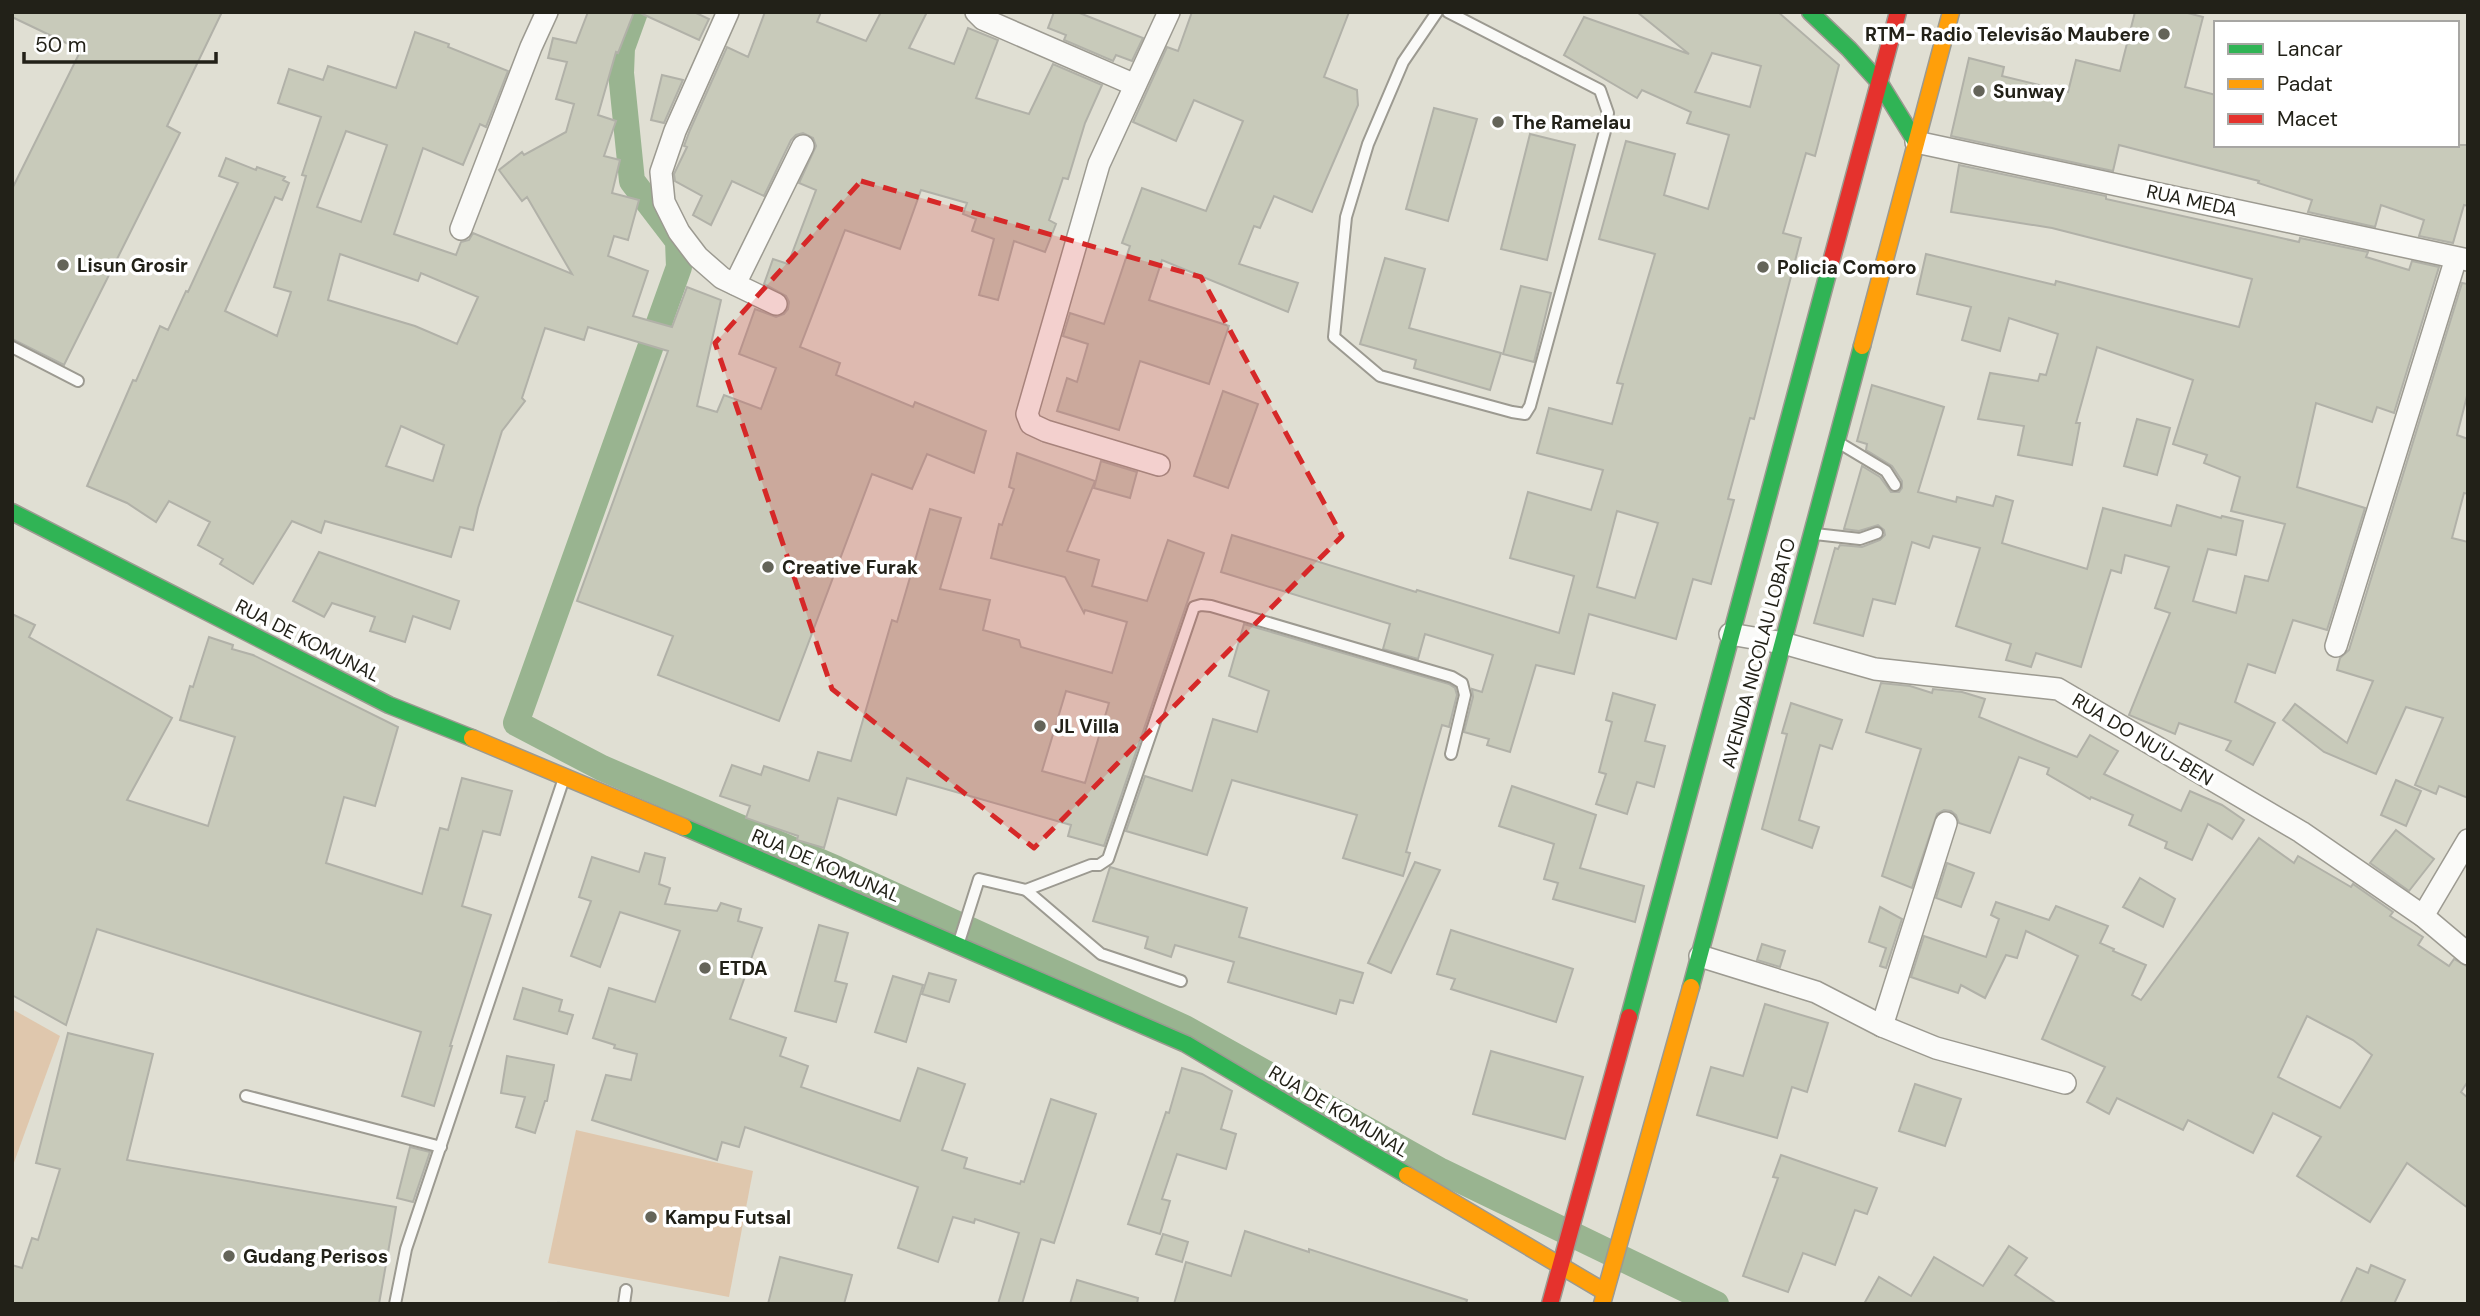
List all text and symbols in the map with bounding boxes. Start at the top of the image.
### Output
scale bar [24,21,217,65]
legend [2214,21,2459,147]
place label: RTM- Radio Televisão Maubere [1865,22,2150,47]
marker: RTM- Radio Televisão Maubere [2156,26,2172,42]
text: 50 m [35,31,86,59]
text: Lancar [2277,35,2343,63]
text: Padat [2277,70,2333,98]
place label: Sunway [1993,79,2066,104]
marker: Sunway [1971,83,1987,99]
text: Macet [2277,105,2338,133]
place label: The Ramelau [1512,110,1631,135]
marker: The Ramelau [1490,114,1506,130]
street label: RUA MEDA [2144,179,2240,222]
place label: Lisun Grosir [77,253,188,278]
place label: Policia Comoro [1777,255,1917,280]
marker: Lisun Grosir [55,257,71,273]
marker: Policia Comoro [1755,259,1771,275]
street label: AVENIDA NICOLAU LOBATO [1716,535,1801,771]
place label: Creative Furak [782,555,918,580]
marker: Creative Furak [760,559,776,575]
street label: RUA DE KOMUNAL [231,593,384,688]
street label: RUA DO NU'U-BEN [2068,687,2218,791]
place label: JL Villa [1054,714,1119,739]
marker: JL Villa [1032,718,1048,734]
street label: RUA DE KOMUNAL [748,823,904,908]
place label: ETDA [719,956,768,981]
marker: ETDA [697,960,713,976]
street label: RUA DE KOMUNAL [1264,1060,1413,1163]
place label: Kampu Futsal [665,1205,791,1230]
marker: Kampu Futsal [643,1209,659,1225]
place label: Gudang Perisos [243,1244,388,1269]
marker: Gudang Perisos [221,1248,237,1264]

